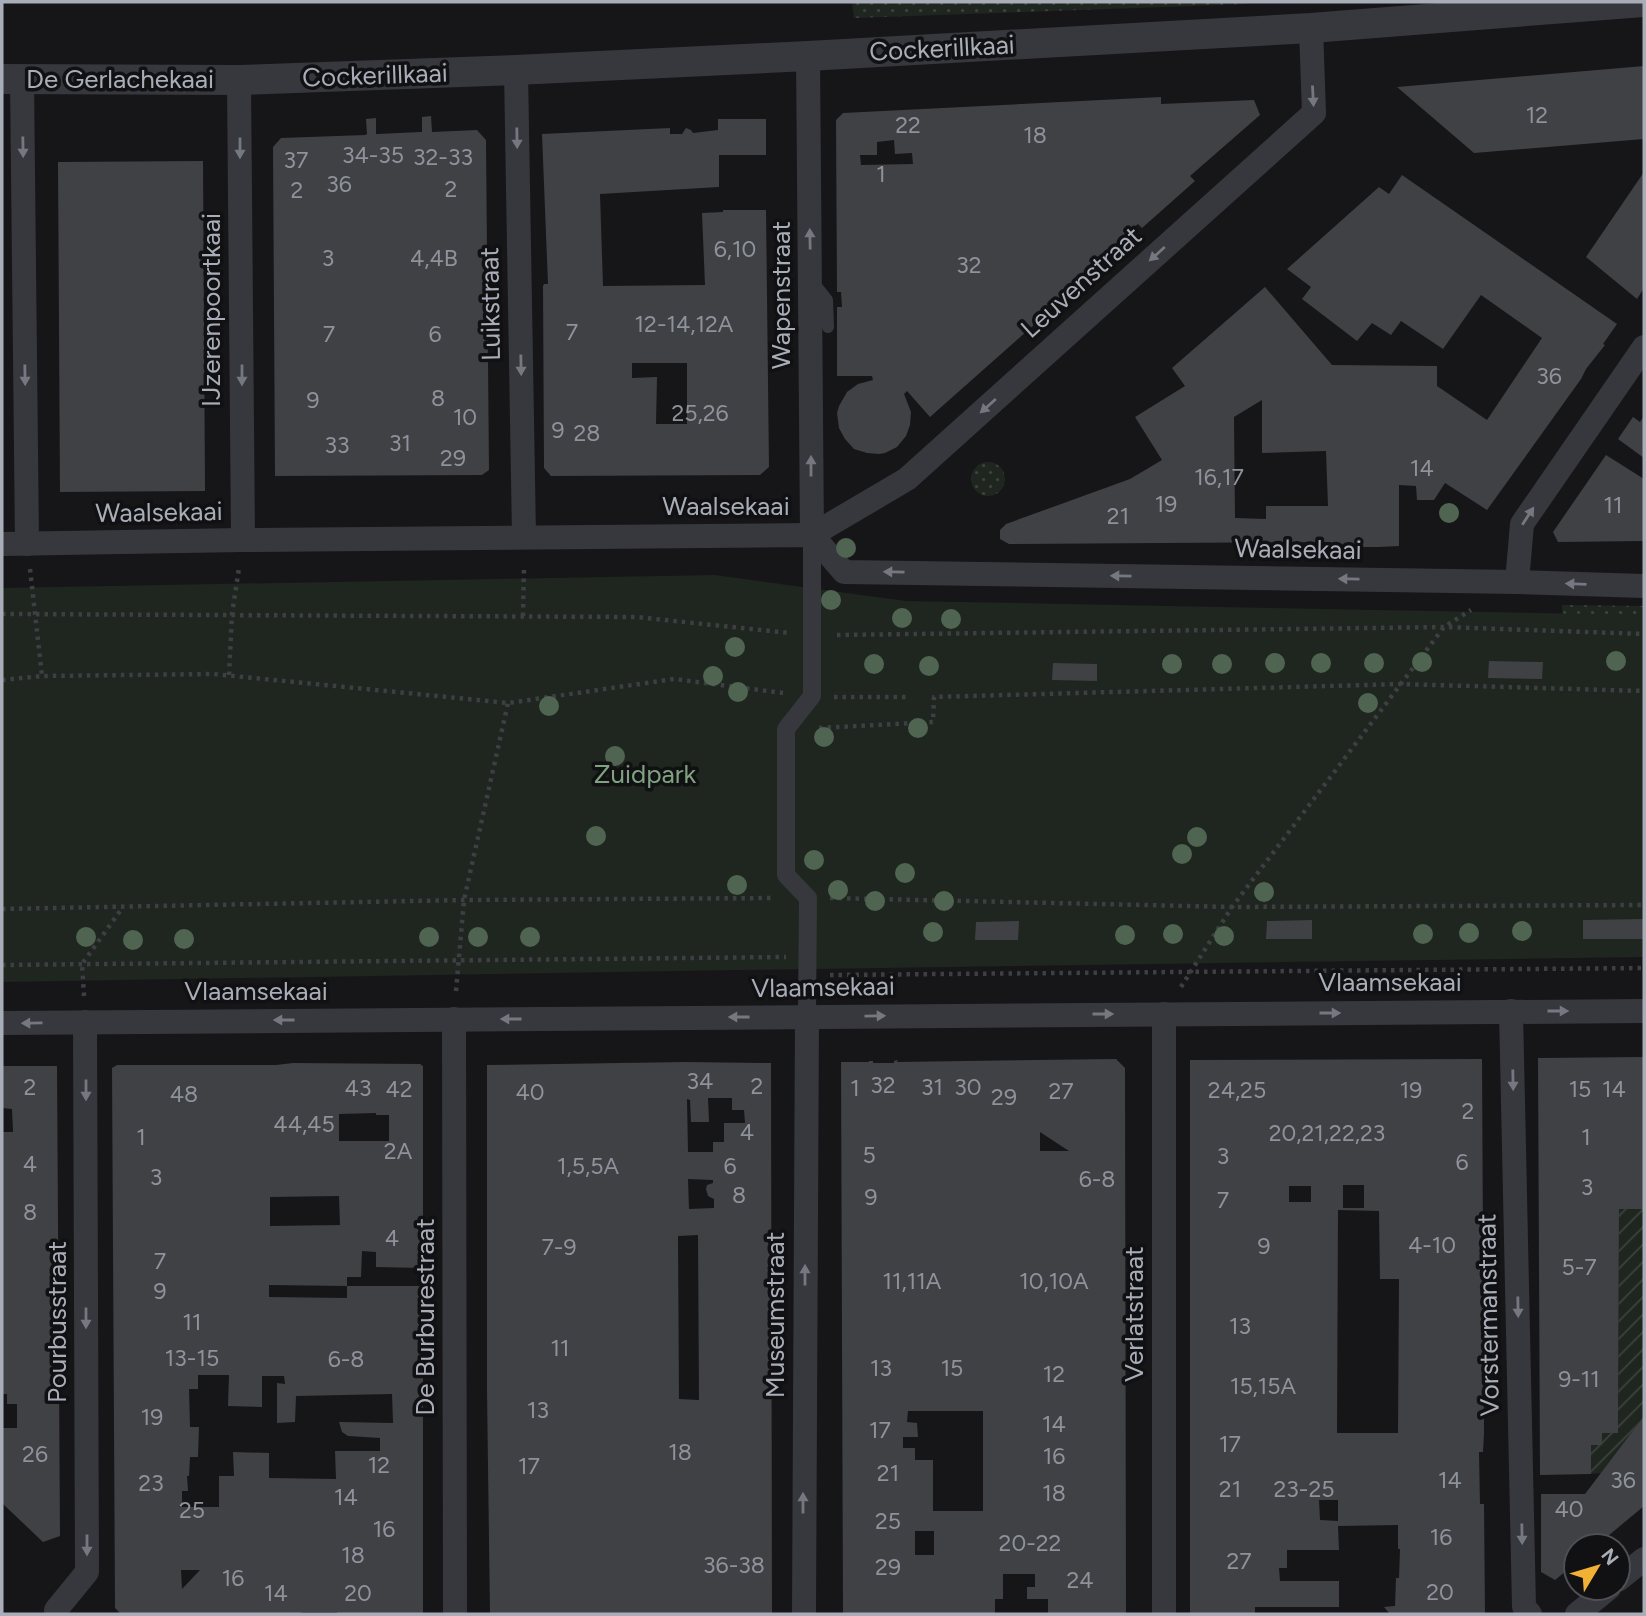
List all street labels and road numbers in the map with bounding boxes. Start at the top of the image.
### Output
street label: Cockerillkaai [868,28,1016,68]
street label: Cockerillkaai [302,56,448,94]
street label: De Gerlachekaai [26,63,214,95]
street label: IJzerenpoortkaai [195,213,227,407]
street label: Leuvenstraat [1014,219,1148,344]
street label: Wapenstraat [765,221,797,369]
street label: Luikstraat [473,247,507,361]
street label: Waalsekaai [662,490,790,522]
street label: Waalsekaai [95,495,223,529]
street label: Waalsekaai [1234,532,1362,566]
street label: Vlaamsekaai [1318,966,1462,998]
street label: Vlaamsekaai [751,970,895,1004]
street label: Vlaamsekaai [184,975,328,1007]
street label: Vorstermanstraat [1470,1213,1506,1417]
street label: De Burburestraat [409,1218,441,1416]
street label: Museumstraat [759,1232,791,1398]
street label: Pourbusstraat [41,1241,73,1403]
street label: Verlatstraat [1118,1246,1150,1382]

